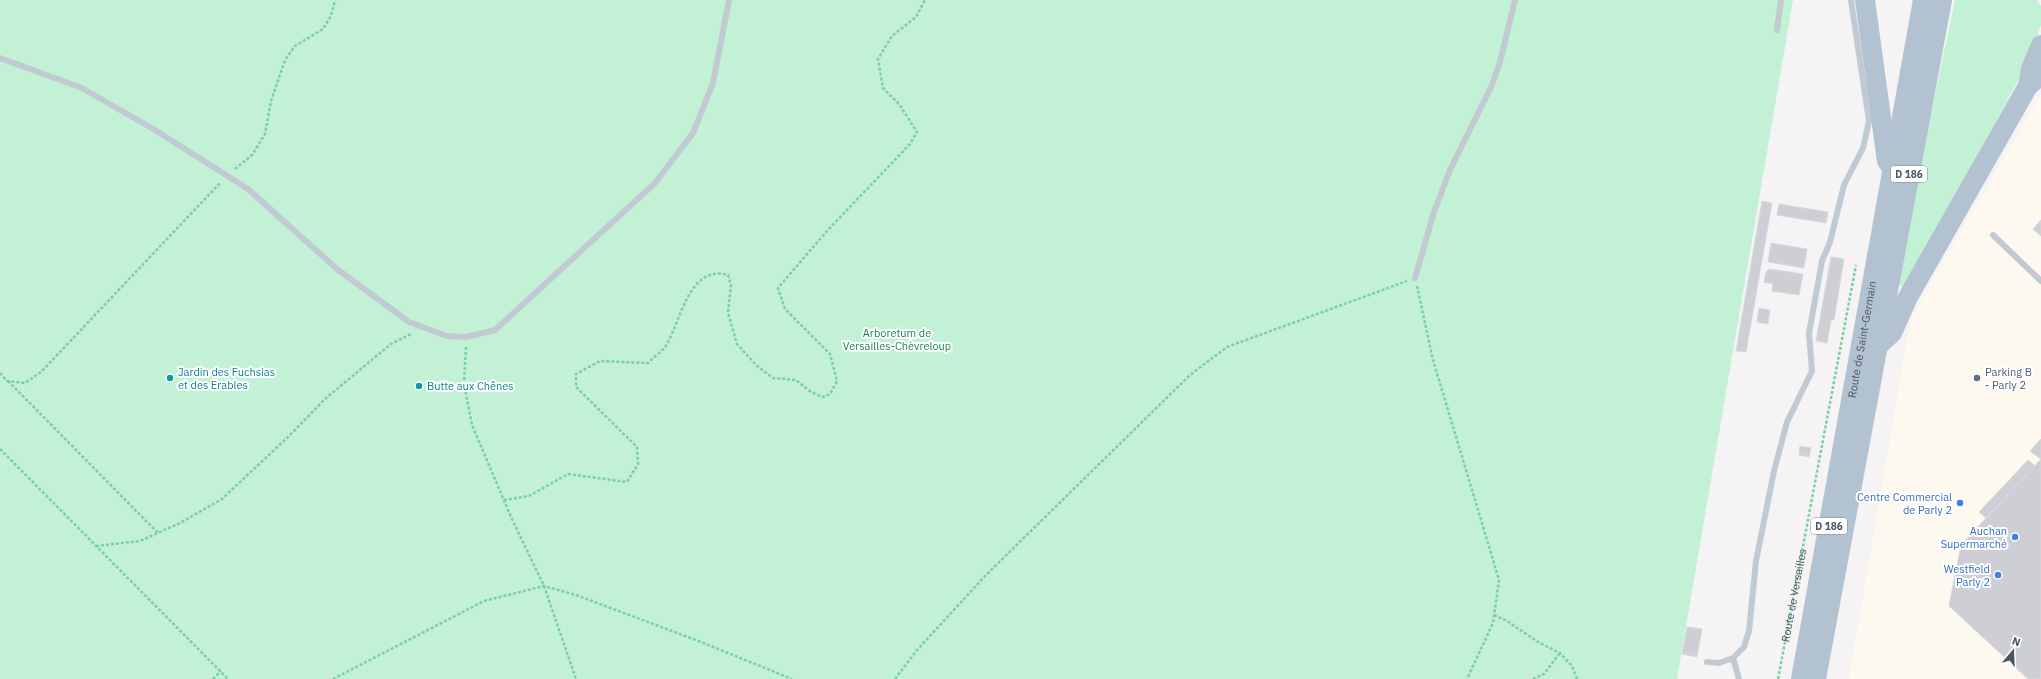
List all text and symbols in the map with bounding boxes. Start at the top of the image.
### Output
road number: D 186 [1891,166,1927,182]
street label: Route de Saint-Germain [1845,280,1879,399]
park label: Arboretum de Versailles-Chèvreloup [843,326,951,353]
place label: Jardin des Fuchsias et des Erables [178,365,275,392]
place label: Parking B - Parly 2 [1985,365,2032,392]
marker: Jardin des Fuchsias et des Erables [165,373,175,383]
marker: Parking B - Parly 2 [1972,373,1982,383]
place label: Butte aux Chênes [427,379,514,393]
marker: Butte aux Chênes [414,381,424,391]
place label: Centre Commercial de Parly 2 [1857,490,1952,517]
marker: Centre Commercial de Parly 2 [1955,498,1965,508]
road number: D 186 [1811,518,1847,534]
place label: Auchan Supermarché [1941,524,2007,551]
marker: Auchan Supermarché [2010,532,2020,542]
street label: Route de Versailles [1778,548,1809,643]
place label: Westfield Parly 2 [1944,562,1990,589]
marker: Westfield Parly 2 [1993,570,2003,580]
north arrow [1993,631,2033,671]
text: N [2010,634,2022,649]

